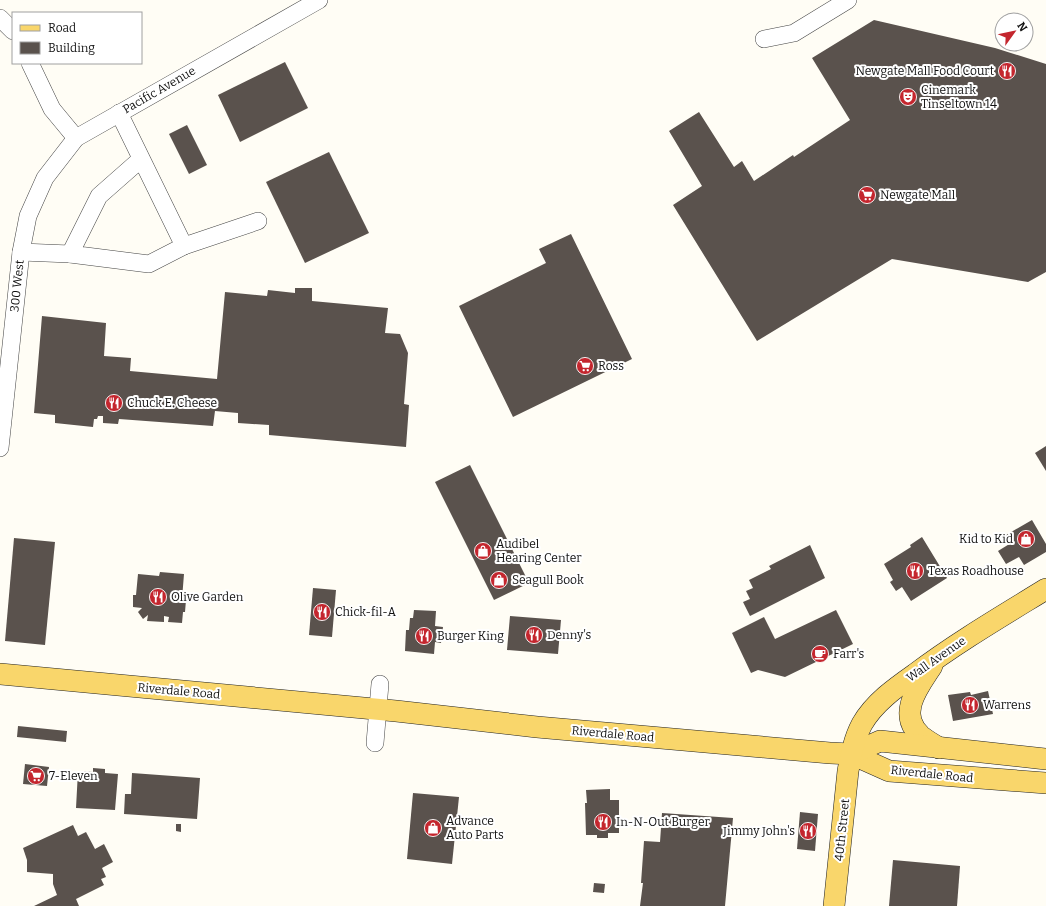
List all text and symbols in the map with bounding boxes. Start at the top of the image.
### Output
legend [12,12,142,64]
north arrow [994,12,1034,52]
text: N [1014,20,1030,34]
text: Road [48,21,76,35]
text: Building [48,41,95,55]
restaurant icon: Newgate Mall Food Court [997,61,1017,81]
street label: Pacific Avenue [120,64,198,116]
place label: Newgate Mall Food Court [855,64,995,78]
place label: Cinemark Tinseltown 14 [921,83,997,111]
theatre icon: Cinemark Tinseltown 14 [898,87,918,107]
supermarket icon: Newgate Mall [857,185,877,205]
place label: Newgate Mall [880,188,956,202]
street label: 300 West [7,258,27,313]
supermarket icon: Ross [575,356,595,376]
place label: Ross [598,359,624,373]
restaurant icon: Chuck E. Cheese [104,393,124,413]
place label: Chuck E. Cheese [127,396,217,410]
shop icon: Kid to Kid [1016,529,1036,549]
place label: Kid to Kid [959,532,1013,546]
place label: Audibel Hearing Center [496,537,582,565]
shop icon: Audibel Hearing Center [473,541,493,561]
restaurant icon: Texas Roadhouse [905,561,925,581]
place label: Texas Roadhouse [928,564,1024,578]
shop icon: Seagull Book [489,570,509,590]
place label: Seagull Book [512,573,584,587]
restaurant icon: Olive Garden [148,587,168,607]
place label: Olive Garden [171,590,244,604]
restaurant icon: Chick-fil-A [312,602,332,622]
place label: Chick-fil-A [335,605,397,619]
restaurant icon: Denny's [524,625,544,645]
restaurant icon: Burger King [414,626,434,646]
place label: Denny's [547,628,591,642]
place label: Burger King [437,629,504,643]
street label: Wall Avenue [904,633,968,685]
cafe icon: Farr's [810,644,830,664]
place label: Farr's [833,647,865,661]
street label: Riverdale Road [137,680,221,702]
restaurant icon: Warrens [960,695,980,715]
place label: Warrens [983,698,1031,712]
street label: Riverdale Road [571,723,655,745]
street label: Riverdale Road [890,763,974,785]
supermarket icon: 7-Eleven [26,766,46,786]
place label: 7-Eleven [49,769,98,783]
street label: 40th Street [832,797,852,862]
restaurant icon: In-N-Out Burger [593,812,613,832]
place label: Advance Auto Parts [446,814,504,842]
place label: In-N-Out Burger [616,815,710,829]
shop icon: Advance Auto Parts [423,818,443,838]
restaurant icon: Jimmy John's [798,821,818,841]
place label: Jimmy John's [722,824,795,838]

